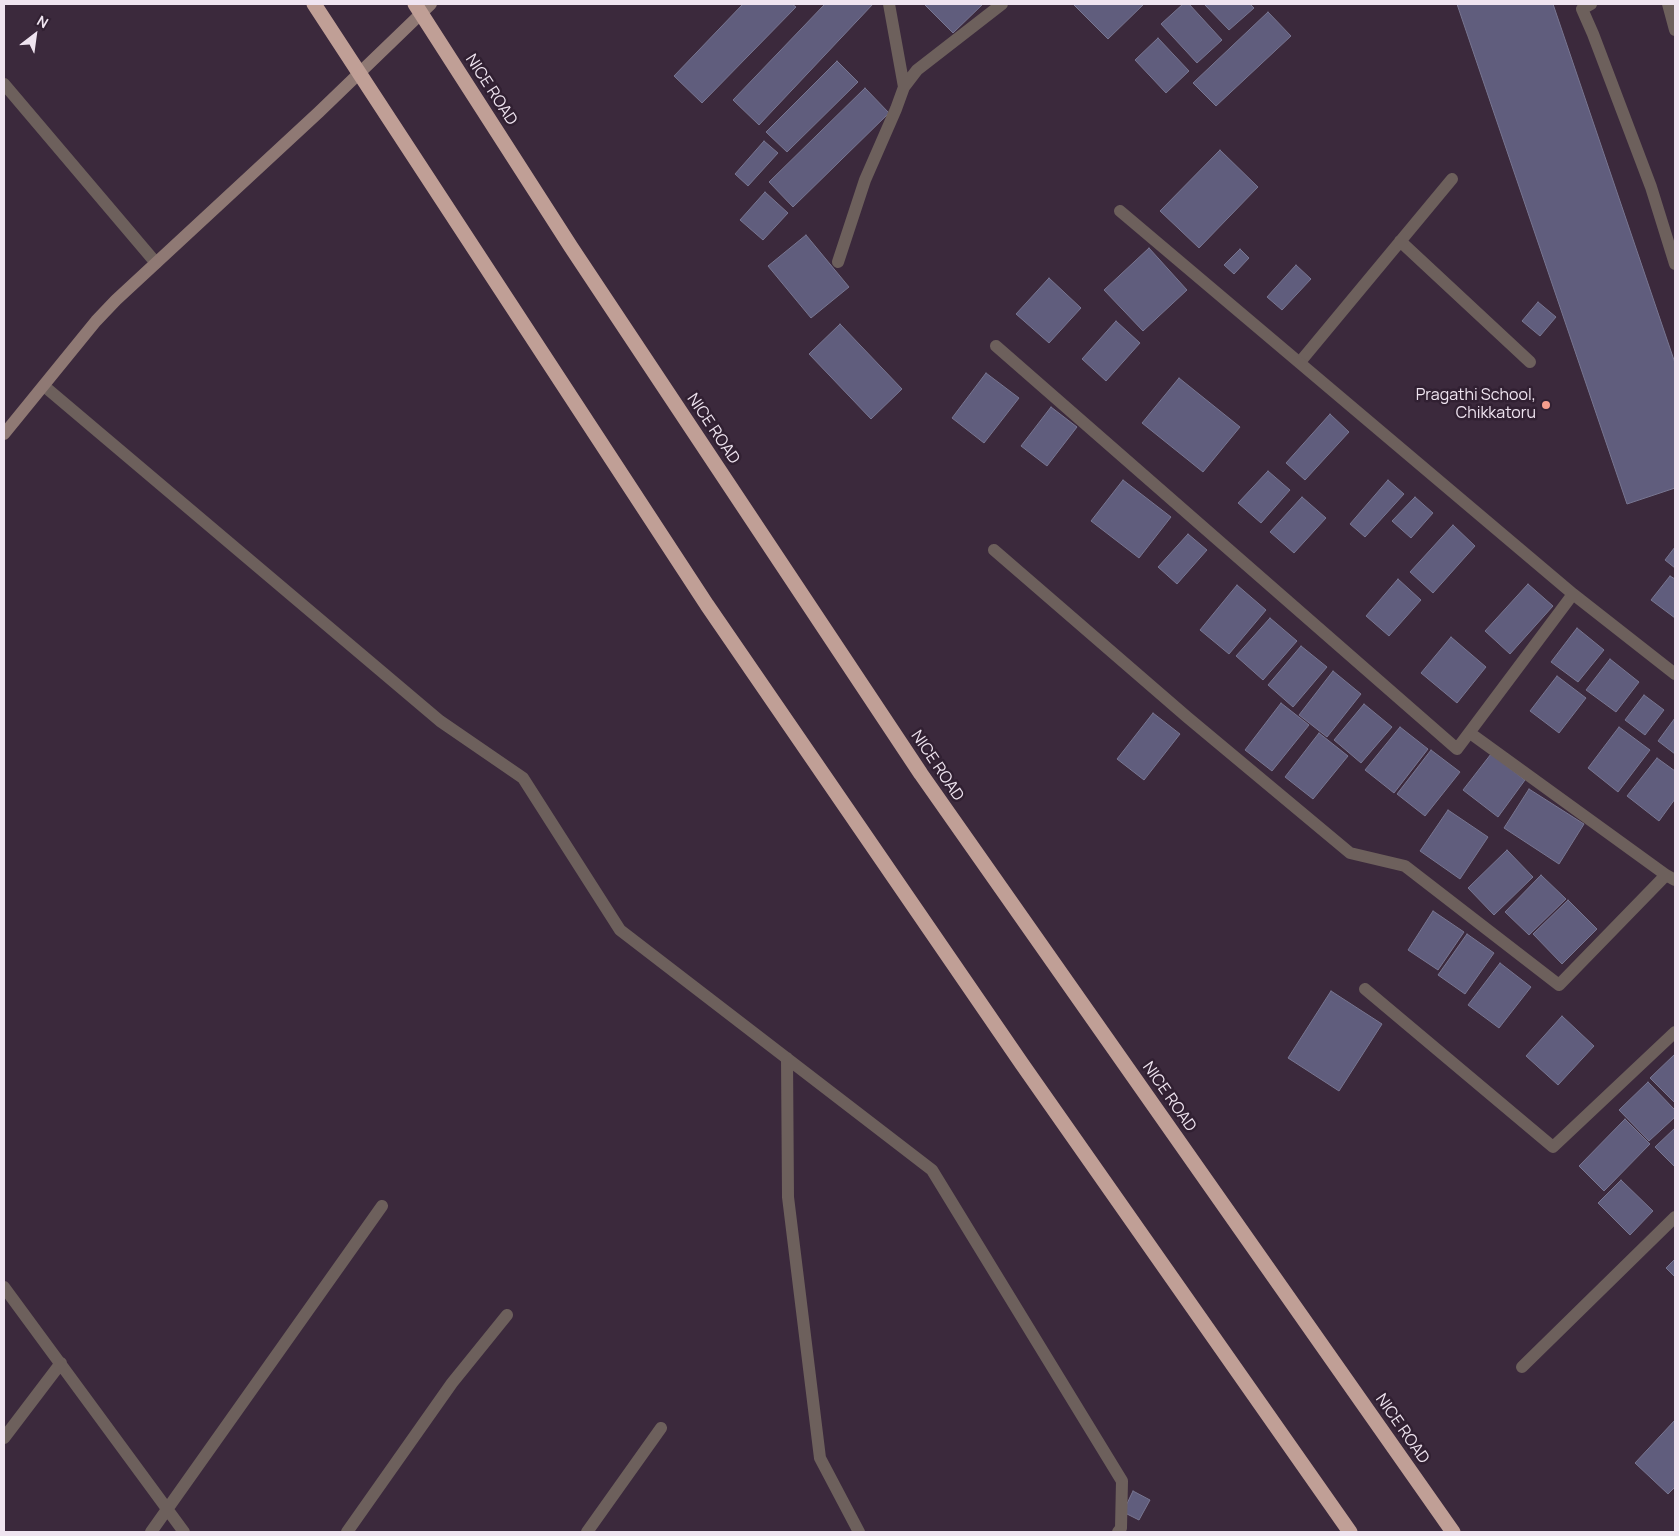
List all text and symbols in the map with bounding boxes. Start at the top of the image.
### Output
north arrow [10,10,60,60]
text: N [34,11,52,32]
street label: NICE ROAD [461,51,521,129]
place label: Pragathi School, Chikkatoru [1416,386,1536,424]
street label: NICE ROAD [682,390,744,468]
marker: Pragathi School, Chikkatoru [1540,399,1552,411]
street label: NICE ROAD [906,727,968,805]
street label: NICE ROAD [1138,1058,1200,1136]
street label: NICE ROAD [1371,1390,1433,1468]

